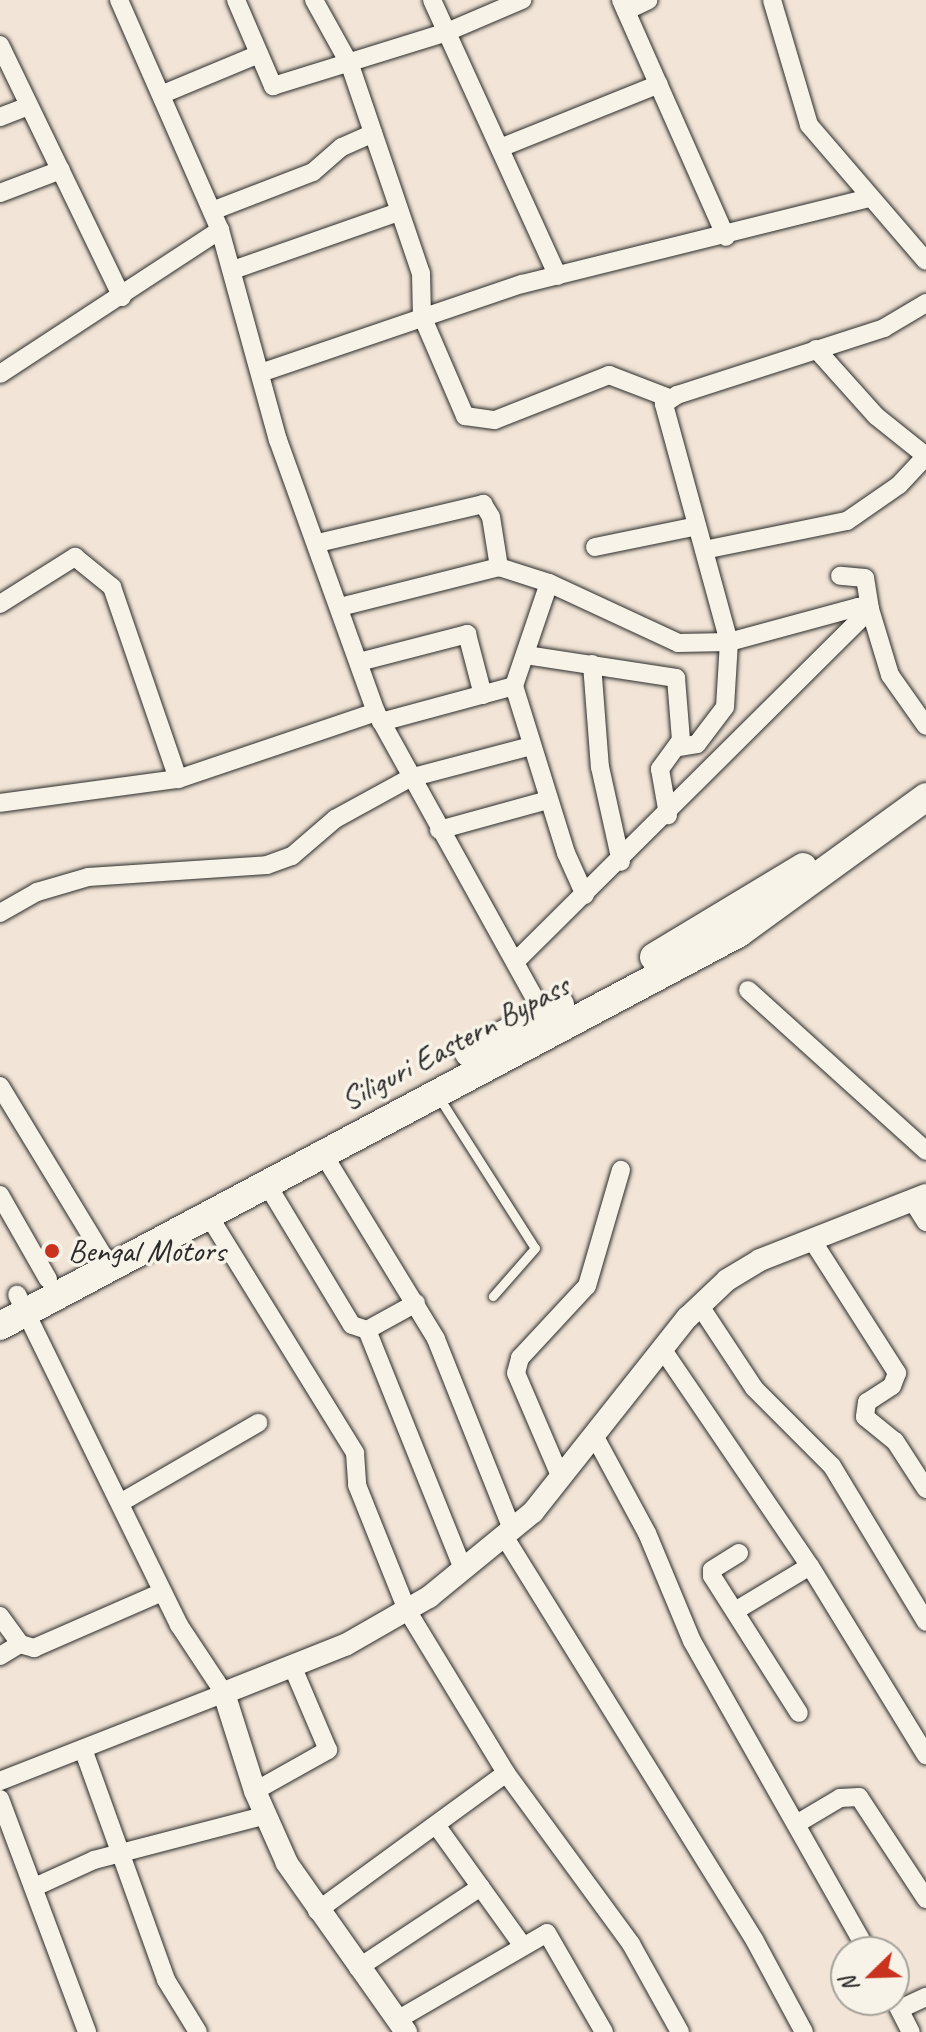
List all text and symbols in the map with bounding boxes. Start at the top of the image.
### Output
street label: Siliguri Eastern Bypass [334,966,576,1120]
place label: Bengal Motors [68,1232,225,1270]
marker: Bengal Motors [43,1242,61,1260]
north arrow [830,1936,910,2016]
text: N [834,1973,865,1996]

